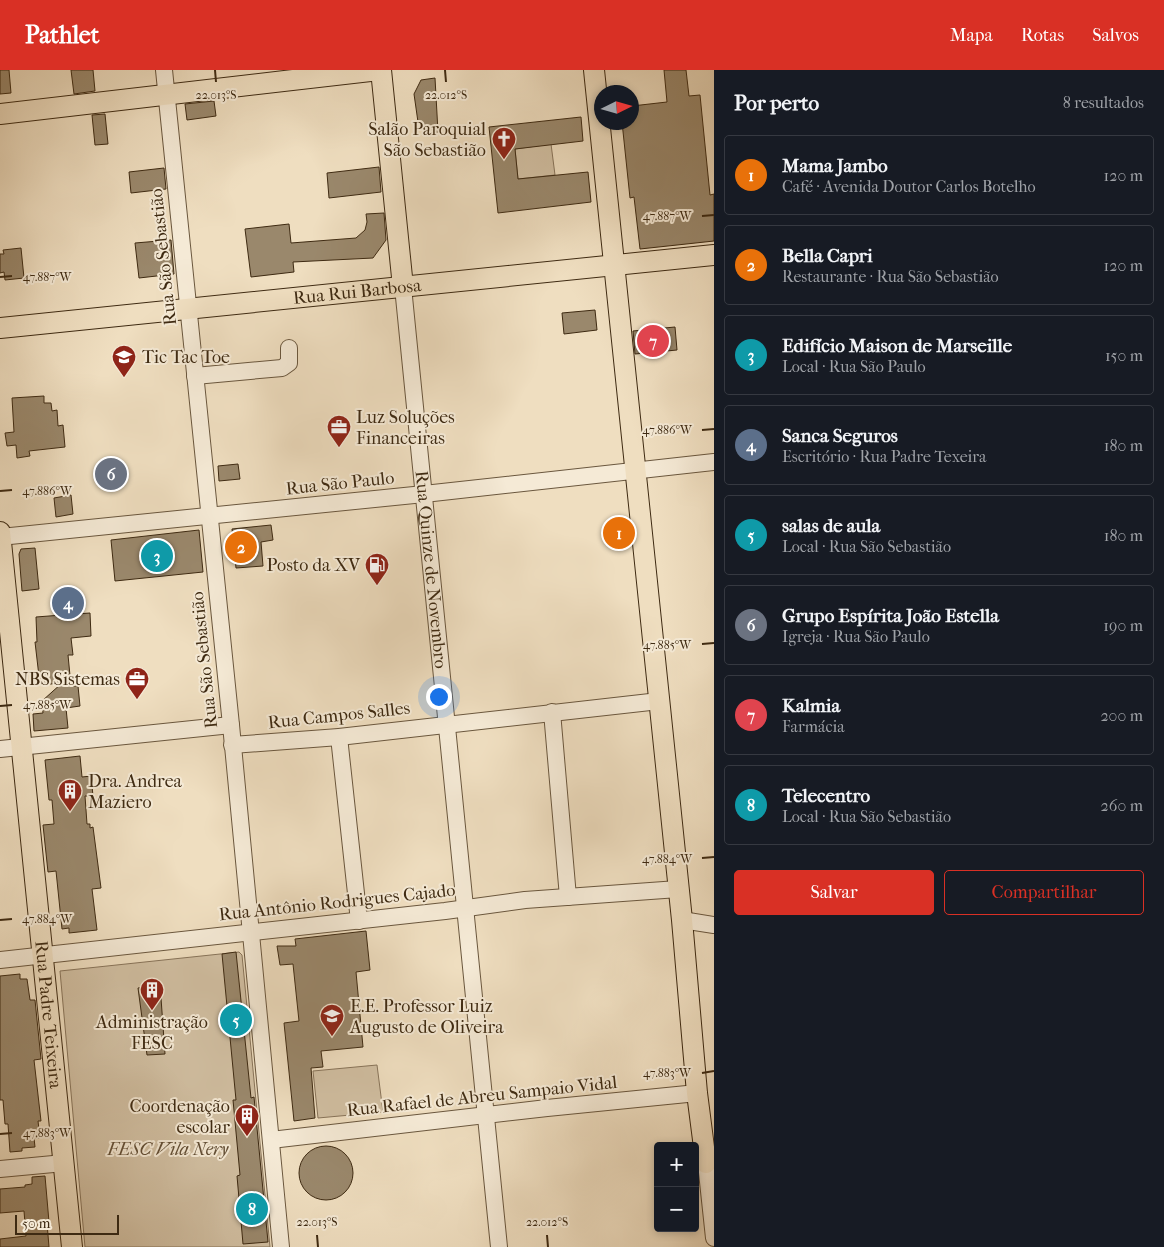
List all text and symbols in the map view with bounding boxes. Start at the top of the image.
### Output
text: Pathlet [25,21,99,49]
text: Mapa [950,25,993,46]
text: Rotas [1021,25,1064,46]
text: Salvos [1092,25,1139,46]
north arrow [594,85,639,130]
text: 22.013°S [196,88,237,102]
text: 22.012°S [425,88,467,102]
text: Por perto [734,91,819,115]
text: 8 resultados [1063,93,1144,112]
place label: Salão Paroquial São Sebastião [368,119,486,161]
church icon: Salão Paroquial São Sebastião [491,126,517,160]
text: Mama Jambo [782,155,888,177]
text: 1 [748,166,754,185]
text: 120 m [1104,166,1143,185]
text: Café · Avenida Doutor Carlos Botelho [782,177,1036,196]
street label: Rua São Sebastião [146,187,181,326]
text: 47.887°W [643,209,693,223]
text: Bella Capri [782,245,873,267]
text: 2 [747,256,755,275]
text: 120 m [1104,256,1143,275]
text: Restaurante · Rua São Sebastião [782,267,999,286]
text: 47.887°W [23,270,73,284]
street label: Rua Rui Barbosa [292,275,423,309]
pin: 7 [637,322,669,360]
text: Edifício Maison de Marseille [782,335,1012,357]
school or university icon: Tic Tac Toe [111,344,137,378]
text: 3 [748,346,754,365]
text: 150 m [1105,346,1143,365]
place label: Tic Tac Toe [142,347,230,368]
text: Local · Rua São Paulo [782,357,926,376]
place label: Luz Soluções Financeiras [356,407,455,449]
office icon: Luz Soluções Financeiras [326,414,352,448]
text: 47.886°W [642,423,693,437]
text: Sanca Seguros [782,425,898,447]
text: 4 [746,436,756,455]
text: 180 m [1104,436,1143,455]
text: Escritório · Rua Padre Texeira [782,447,987,466]
pin: 6 [95,455,127,493]
street label: Rua São Paulo [285,467,395,500]
street label: Rua Quinze de Novembro [410,470,451,670]
text: 47.886°W [22,484,73,498]
pin: 1 [603,514,635,552]
text: salas de aula [782,515,880,537]
text: 5 [748,526,754,545]
text: 180 m [1104,526,1143,545]
pin: 2 [225,528,257,566]
pin: 3 [141,537,173,575]
text: Local · Rua São Sebastião [782,537,951,556]
fuel station icon: Posto da XV [364,552,390,586]
place label: Posto da XV [267,555,361,576]
pin: 4 [52,584,84,622]
street label: Rua São Sebastião [187,590,222,729]
text: Grupo Espírita João Estella [782,605,999,627]
text: 6 [747,616,755,635]
text: 190 m [1103,616,1143,635]
text: Igreja · Rua São Paulo [782,627,930,646]
text: 47.885°W [643,638,692,652]
office icon: NBS Sistemas [124,666,150,700]
place label: NBS Sistemas [15,669,120,690]
your location [426,684,452,710]
text: Kalmia [782,695,840,717]
text: 47.885°W [23,698,72,712]
street label: Rua Campos Salles [267,698,412,733]
text: 7 [747,706,755,725]
text: 200 m [1100,706,1143,725]
text: Farmácia [782,717,845,736]
place label: Dra. Andrea Maziero [88,771,183,813]
building icon: Dra. Andrea Maziero [57,778,83,812]
text: Telecentro [782,785,870,807]
text: 8 [747,796,755,815]
text: 260 m [1101,796,1143,815]
text: Local · Rua São Sebastião [782,807,951,826]
text: 47.884°W [642,852,693,866]
button: Salvar [734,870,934,915]
button: Compartilhar [944,870,1144,915]
street label: Rua Antônio Rodrigues Cajado [218,880,456,925]
text: 47.884°W [22,912,73,926]
street label: Rua Padre Teixeira [30,940,66,1090]
building icon: Administração FESC [139,977,165,1011]
place label: E.E. Professor Luiz Augusto de Oliveira [349,996,504,1038]
pin: 5 [220,1001,252,1039]
school or university icon: E.E. Professor Luiz Augusto de Oliveira [319,1003,345,1037]
place label: Administração FESC [95,1012,208,1054]
text: 47.883°W [643,1066,692,1080]
street label: Rua Rafael de Abreu Sampaio Vidal [346,1072,618,1121]
place label: Coordenação escolar [129,1096,230,1138]
building icon: Coordenação escolar [234,1103,260,1137]
text: 47.883°W [23,1126,72,1140]
park label: FESC Vila Nery [107,1139,229,1160]
map controls [654,1142,699,1232]
button: + [654,1142,699,1187]
button: − [654,1187,699,1232]
pin: 8 [236,1190,268,1228]
scale bar [15,1212,119,1235]
text: 50 m [22,1215,50,1232]
text: 22.013°S [297,1215,338,1229]
text: 22.012°S [526,1215,568,1229]

